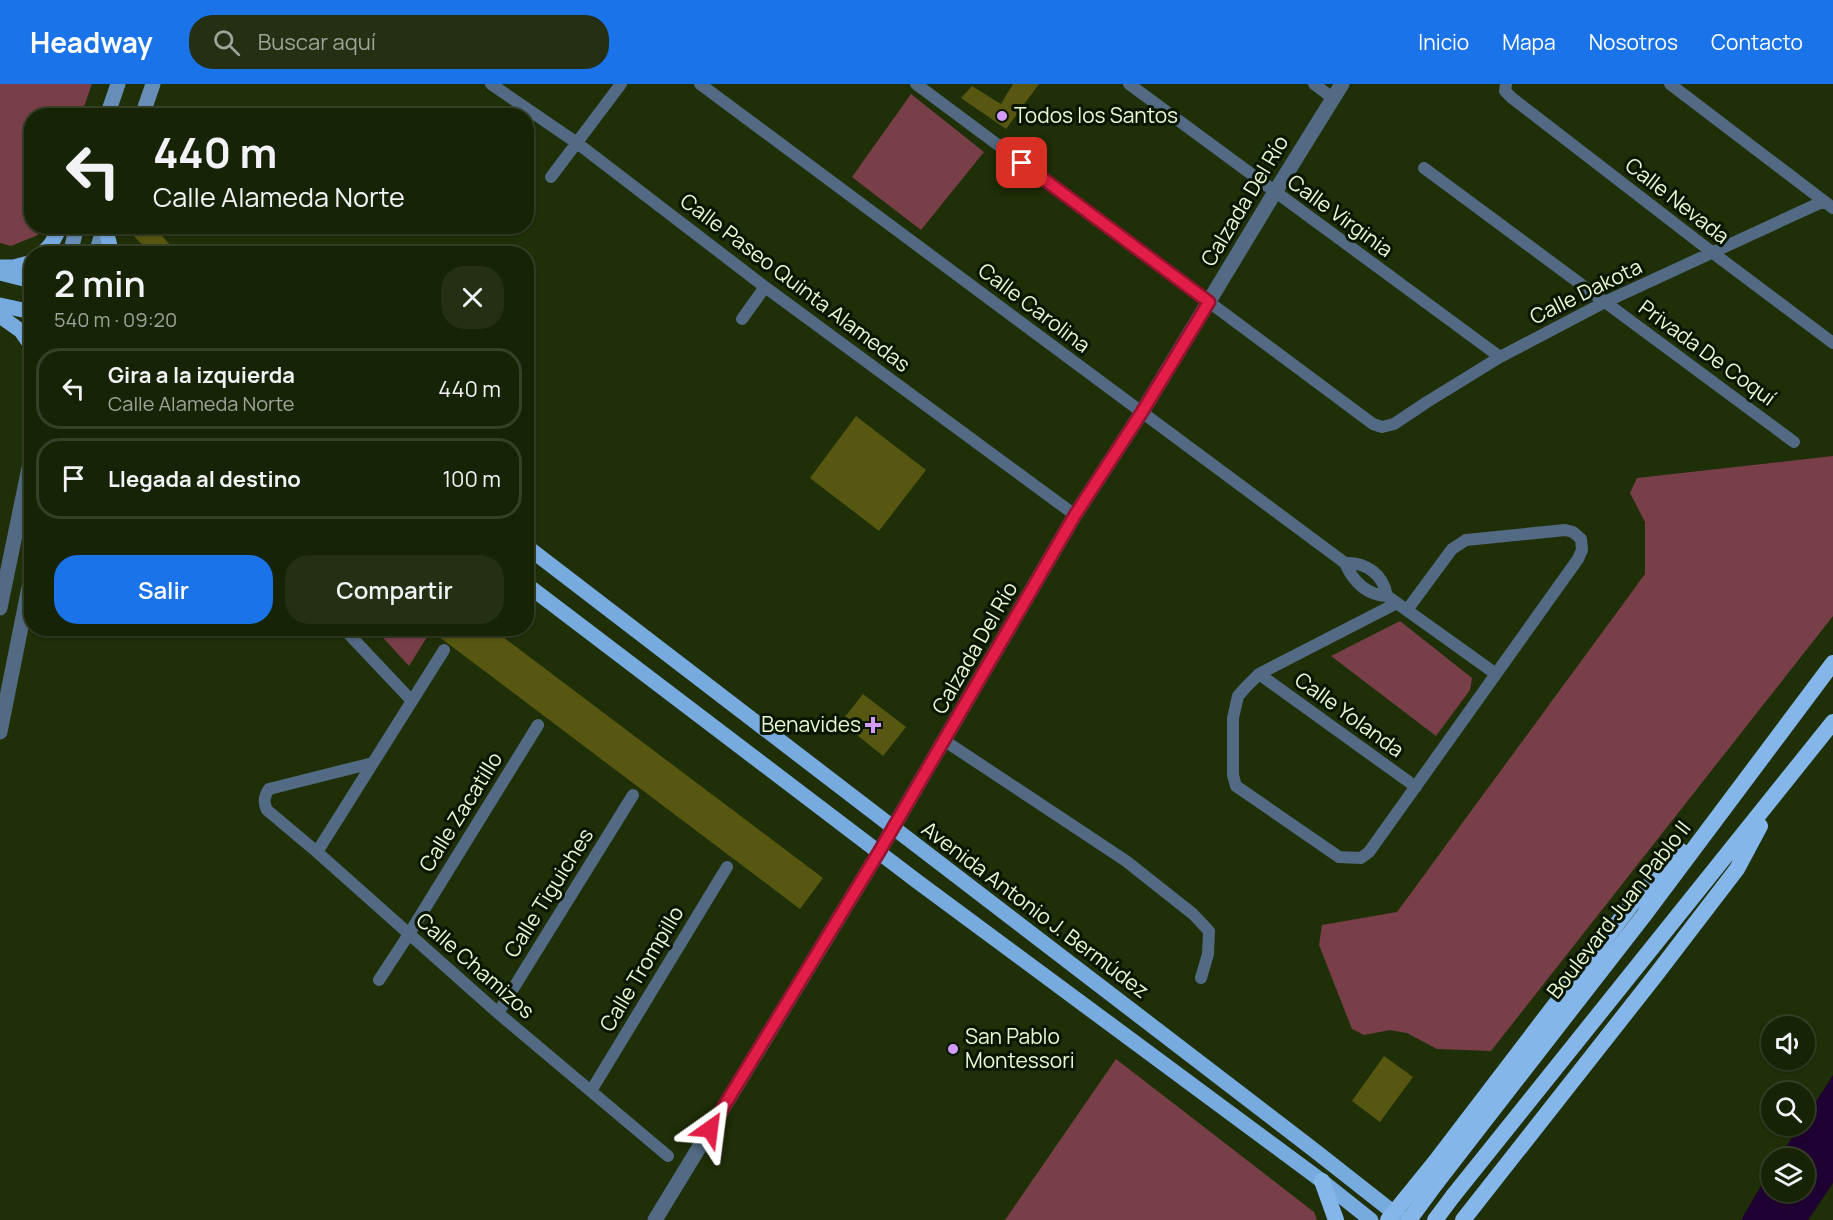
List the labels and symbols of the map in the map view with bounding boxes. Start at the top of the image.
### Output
place label: Todos los Santos [1014,101,1178,129]
marker: Todos los Santos [995,109,1009,123]
street label: Calzada Del Río [1194,130,1294,271]
pin [996,137,1047,188]
street label: Calle Nevada [1620,151,1735,250]
street label: Calle Virginia [1282,168,1399,263]
street label: Calle Paseo Quinta Alamedas [675,186,916,378]
street label: Calle Dakota [1525,252,1646,330]
street label: Calle Carolina [973,256,1096,359]
street label: Privada De Coquí [1633,293,1782,411]
street label: Calzada Del Río [925,576,1023,719]
street label: Calle Yolanda [1289,665,1410,763]
place label: Benavides [761,710,861,738]
marker: Benavides [866,718,880,732]
street label: Calle Zacatillo [412,746,508,877]
street label: Avenida Antonio J. Bermúdez [916,814,1155,1004]
street label: Boulevard Juan Pablo II [1540,815,1696,1004]
street label: Calle Tiguiches [497,822,599,962]
street label: Calle Trompillo [593,901,690,1036]
street label: Calle Chamizos [410,906,541,1025]
place label: San Pablo Montessori [965,1022,1075,1074]
marker: San Pablo Montessori [946,1042,960,1056]
position arrow [678,1097,742,1161]

